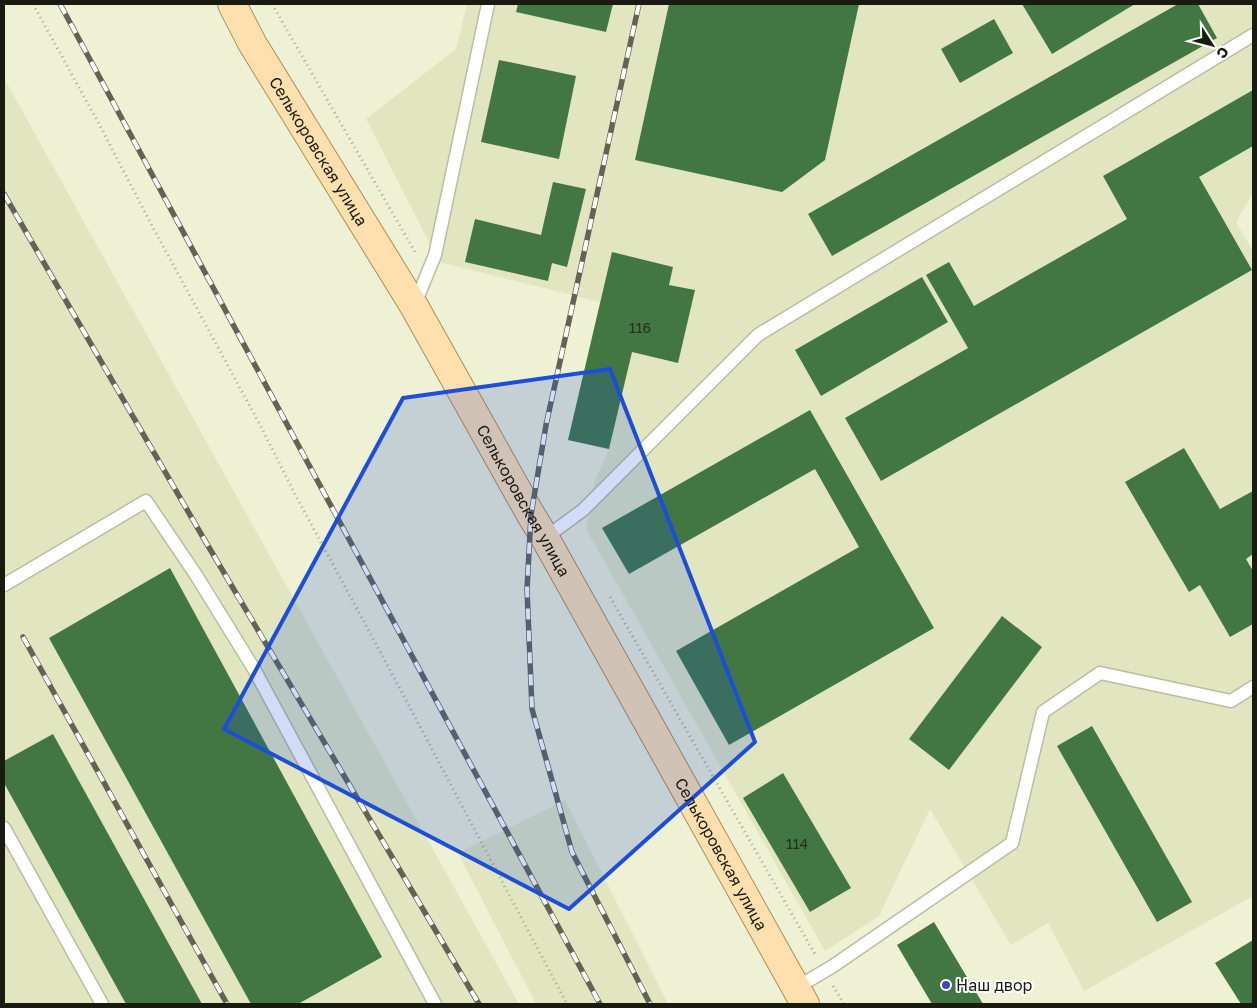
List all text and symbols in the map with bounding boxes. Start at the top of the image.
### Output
north arrow [1187,20,1237,70]
text: С [1213,44,1233,62]
street label: Селькоровская улица [265,73,372,230]
house number: 116 [629,319,651,336]
street label: Селькоровская улица [472,421,575,580]
street label: Селькоровская улица [671,774,772,934]
house number: 114 [786,835,808,852]
place label: Наш двор [956,975,1032,995]
marker: Наш двор [940,979,952,991]

